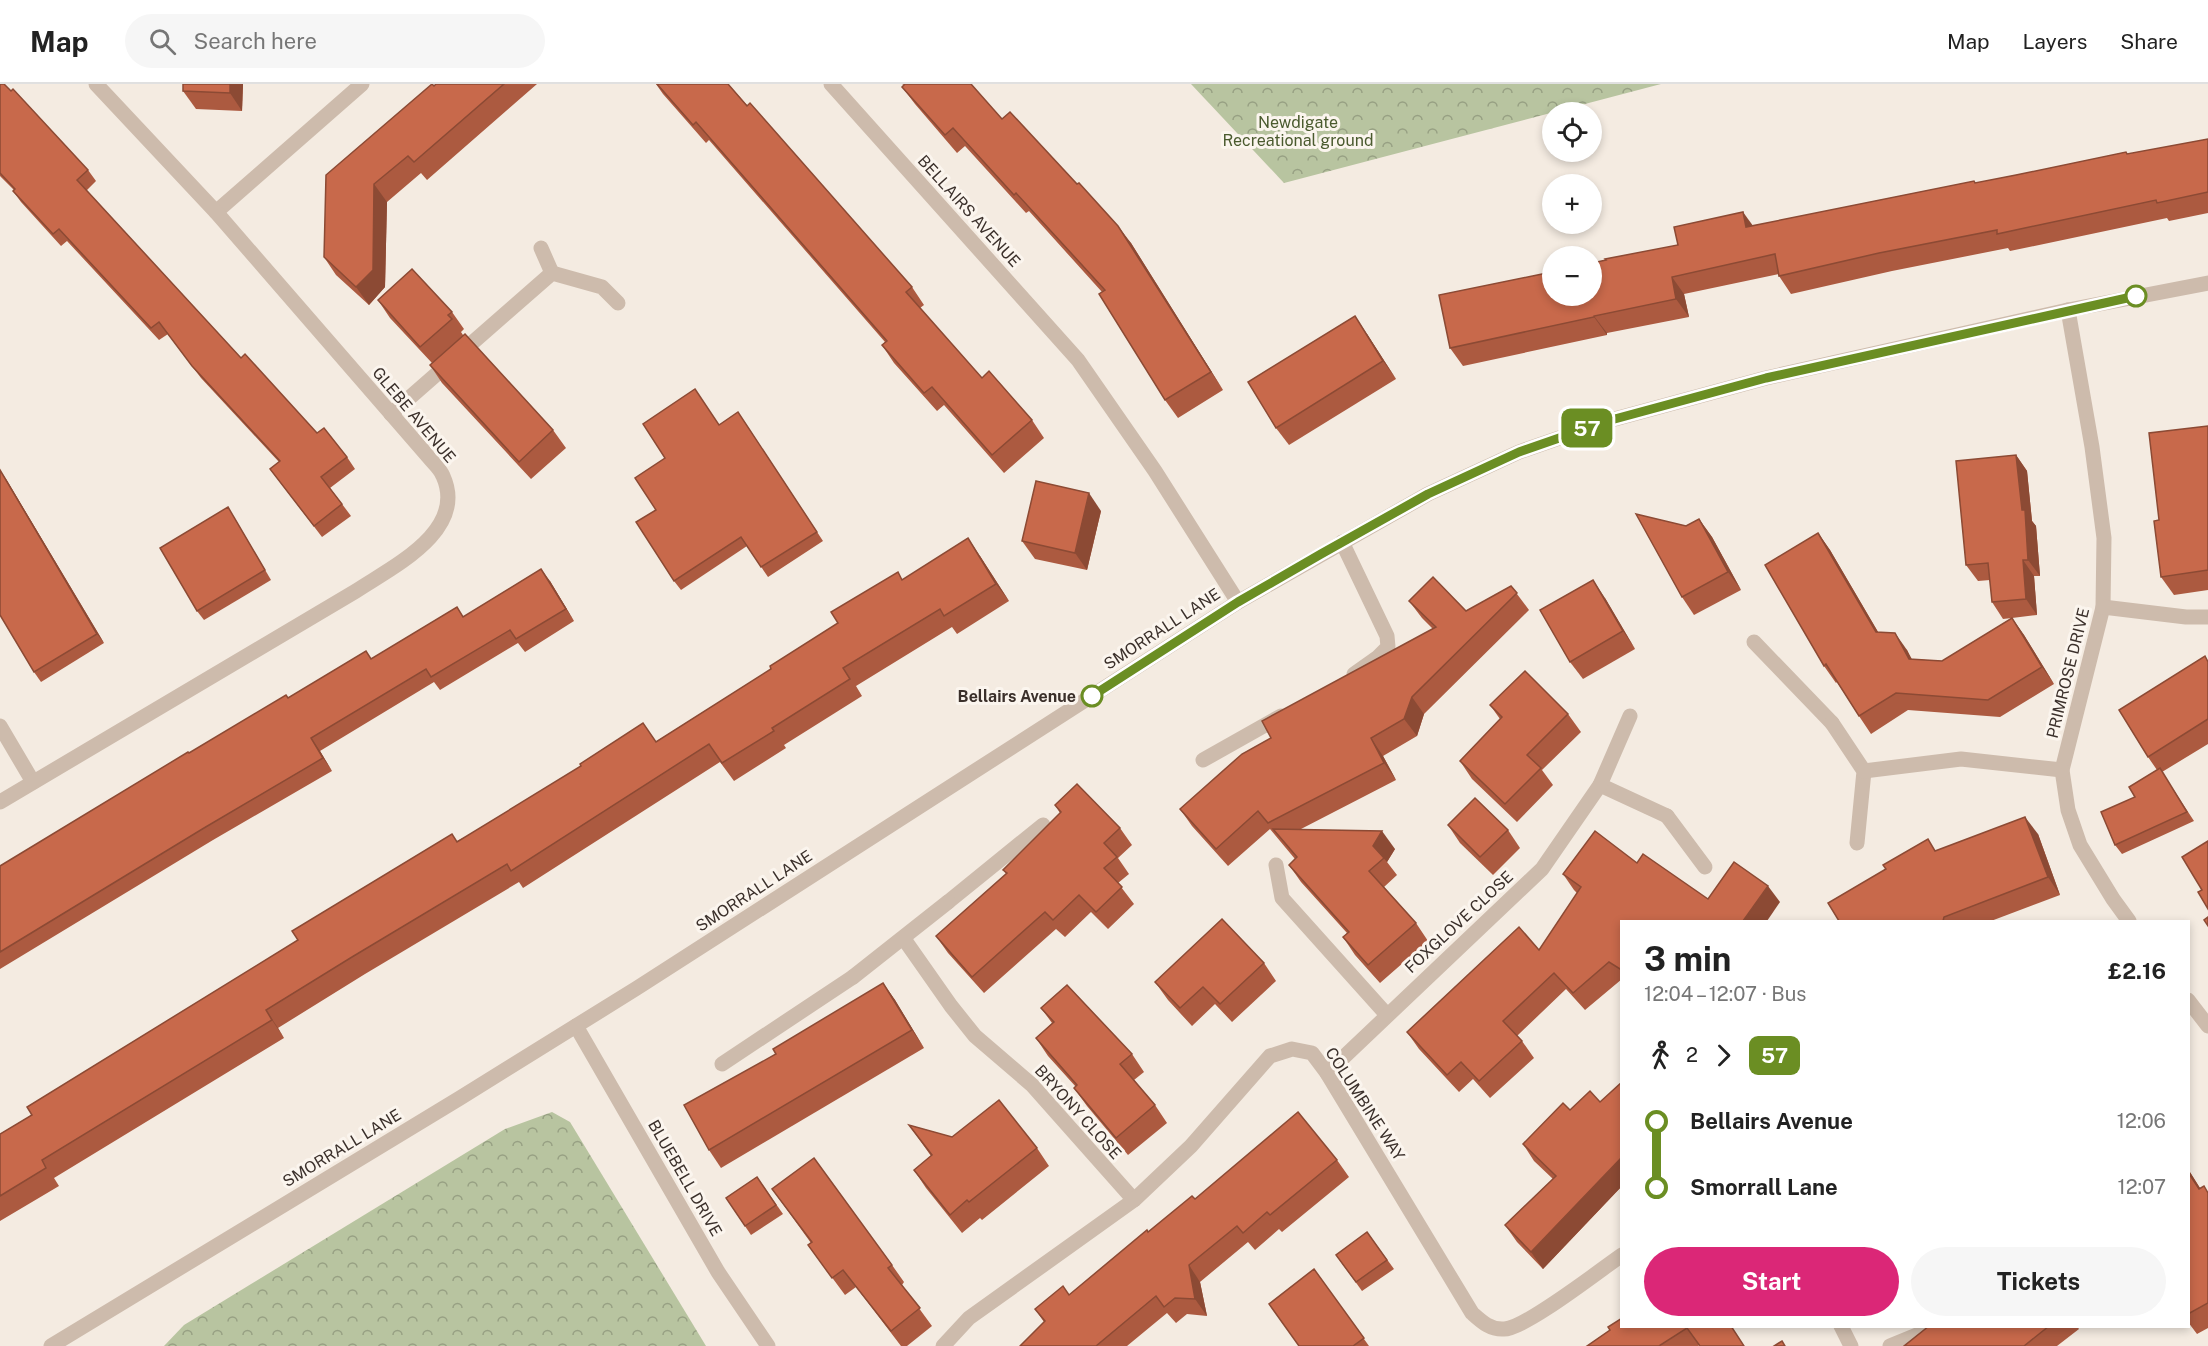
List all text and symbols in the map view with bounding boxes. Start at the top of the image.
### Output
search box [125,14,545,68]
text: Map [30,25,89,58]
icon: search [146,25,179,58]
text: Search here [194,28,317,54]
text: Map [1947,29,1990,54]
text: Layers [2023,29,2087,54]
text: Share [2120,29,2178,54]
map controls [1542,102,1602,306]
button: locate [1542,102,1602,162]
park label: Newdigate Recreational ground [1222,113,1374,150]
street label: BELLAIRS AVENUE [914,151,1024,271]
button: + [1542,174,1602,234]
button: − [1542,246,1602,306]
unlabelled marker [2125,285,2147,307]
street label: GLEBE AVENUE [368,363,460,467]
line badge: 57 [1560,408,1614,448]
text: 57 [1573,416,1601,441]
street label: SMORRALL LANE [1100,584,1224,674]
street label: PRIMROSE DRIVE [2043,606,2093,740]
marker: Bellairs Avenue [1081,685,1103,707]
place label: Bellairs Avenue [958,687,1076,706]
street label: SMORRALL LANE [692,846,816,936]
street label: FOXGLOVE CLOSE [1401,867,1517,977]
text: 3 min [1644,940,1731,978]
text: £2.16 [2108,958,2166,984]
text: 12:04 – 12:07 · Bus [1644,982,1806,1006]
icon: walk [1644,1039,1677,1072]
icon: forward [1707,1039,1740,1072]
text: 2 [1686,1043,1698,1067]
text: 57 [1761,1043,1788,1068]
street label: COLUMBINE WAY [1321,1044,1409,1164]
street label: BRYONY CLOSE [1031,1061,1125,1163]
street label: SMORRALL LANE [279,1105,405,1191]
text: Bellairs Avenue [1690,1108,1853,1134]
text: 12:06 [2117,1109,2166,1133]
street label: BLUEBELL DRIVE [644,1116,726,1240]
text: Smorrall Lane [1690,1174,1838,1200]
text: 12:07 [2118,1175,2166,1199]
button: Start [1644,1247,1899,1316]
button: Tickets [1911,1247,2166,1316]

